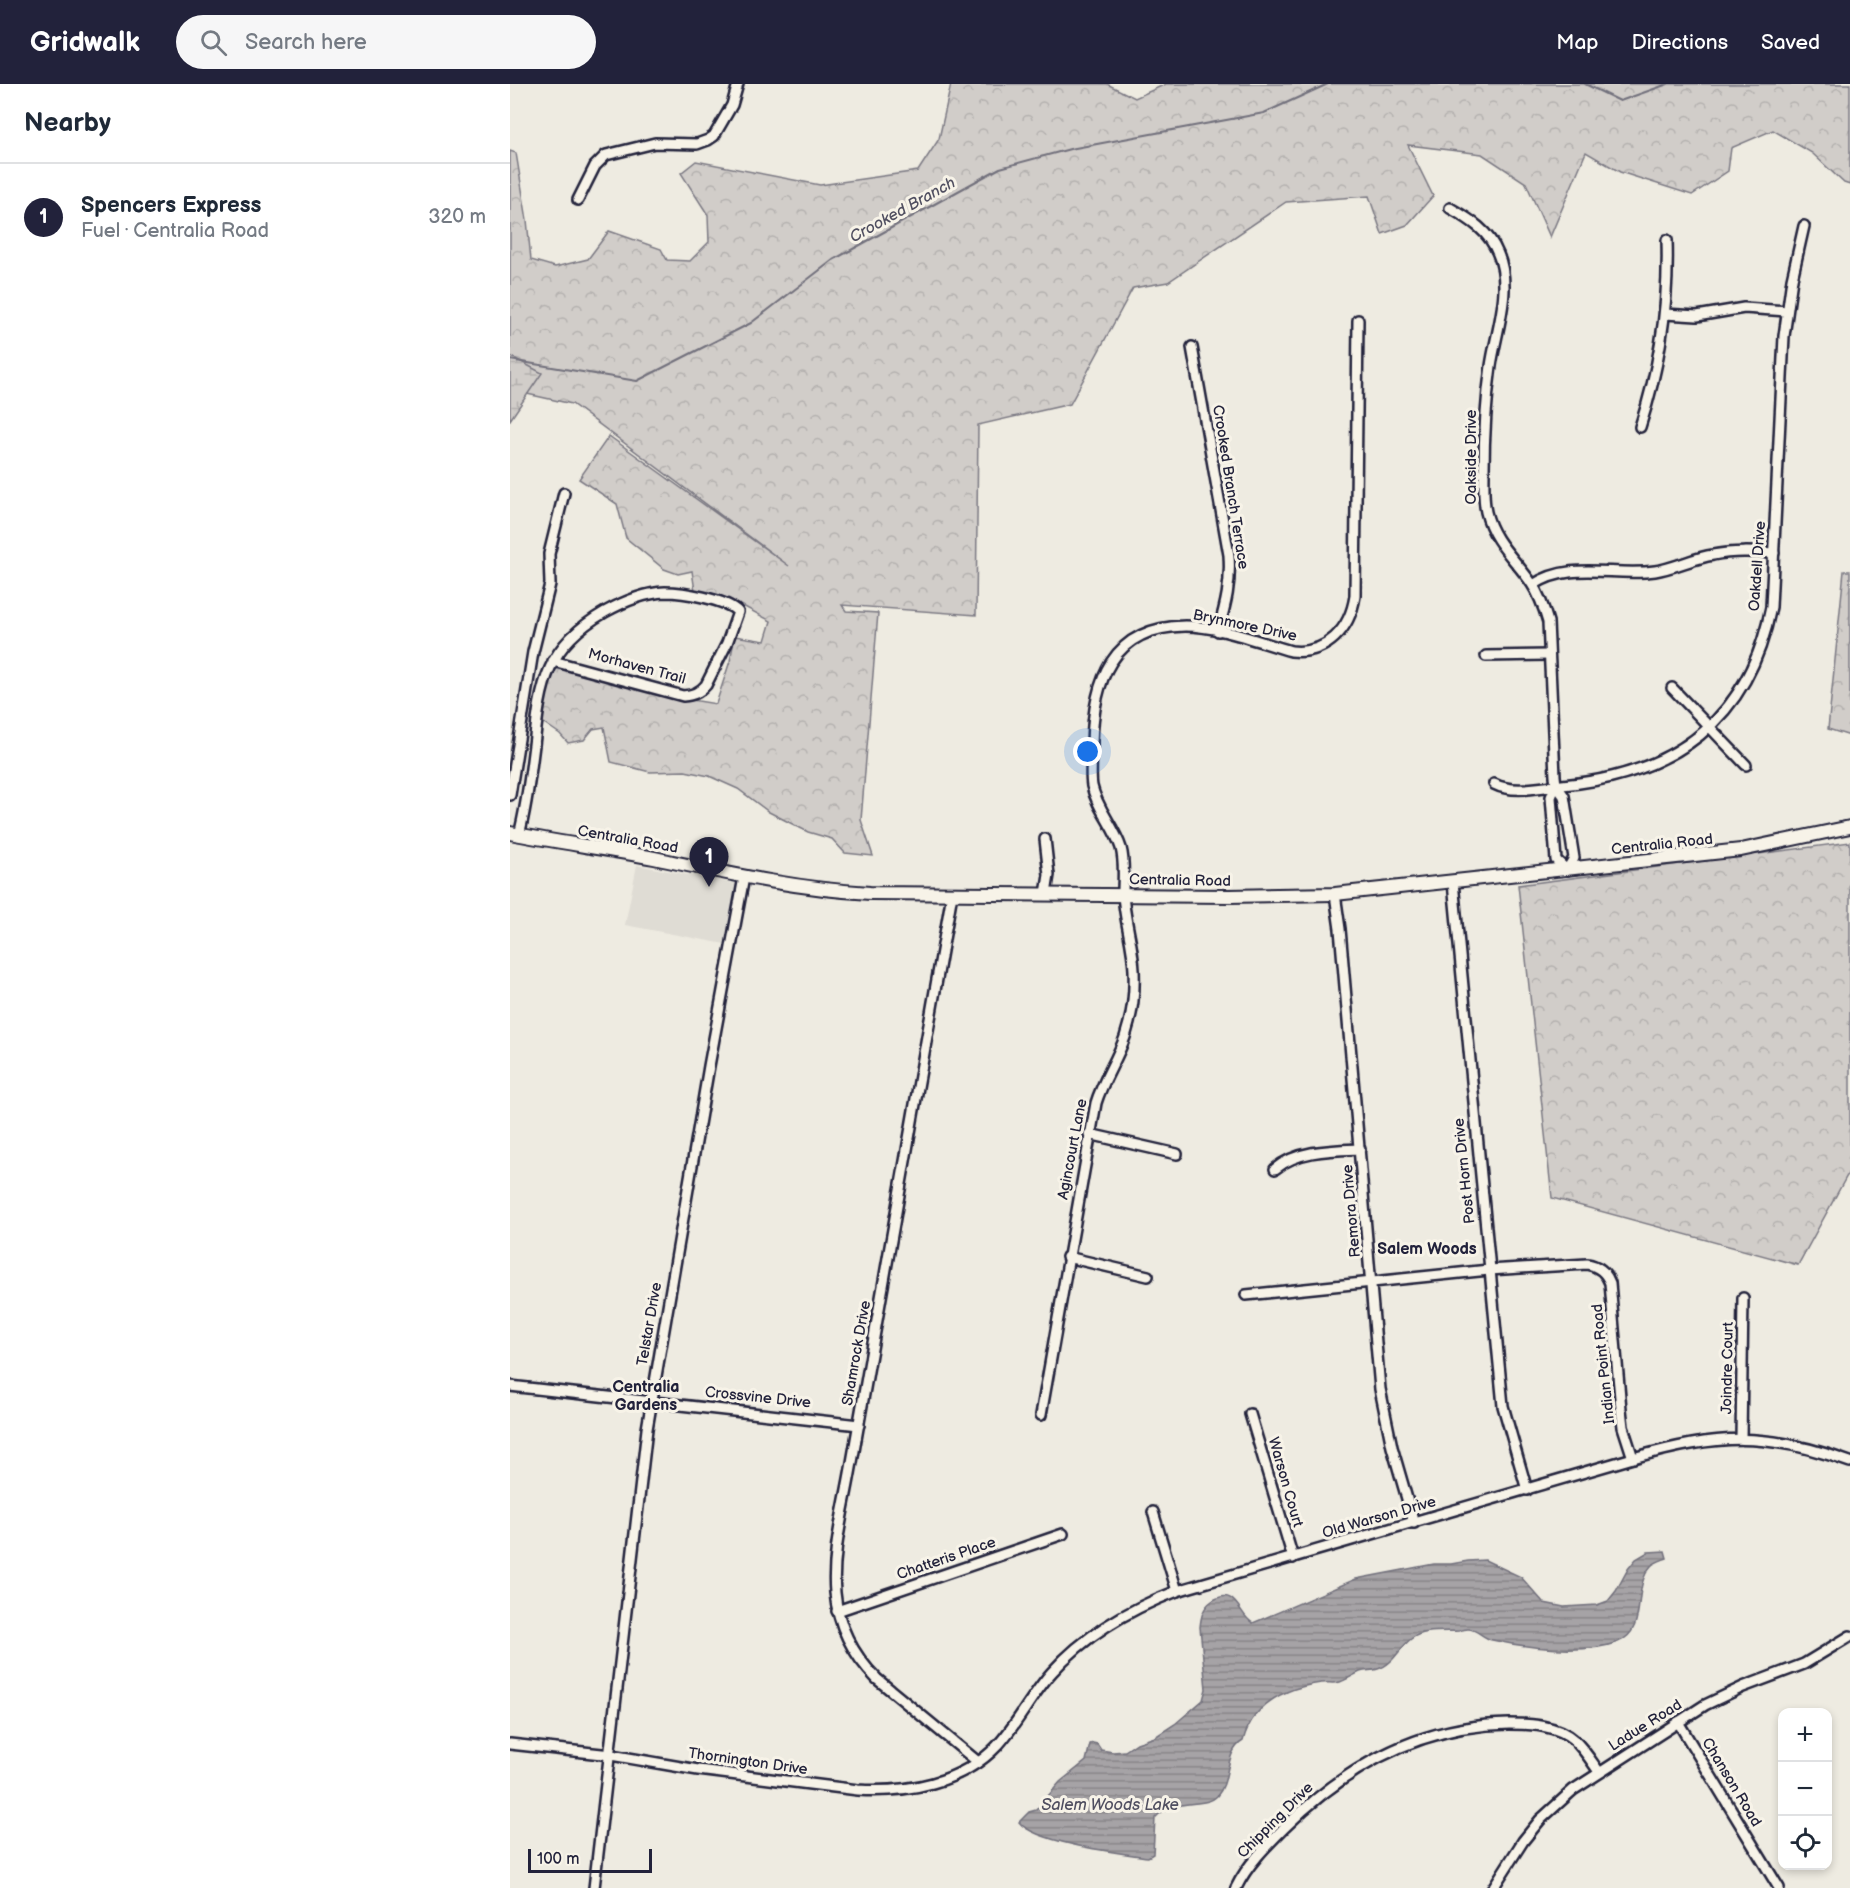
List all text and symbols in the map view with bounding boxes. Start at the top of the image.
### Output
search box [176,15,596,69]
text: Gridwalk [30,26,140,59]
icon: search [197,26,230,59]
text: Search here [245,29,367,56]
text: Map [1556,30,1599,55]
text: Directions [1632,30,1728,55]
text: Saved [1761,30,1820,55]
text: Nearby [24,108,111,139]
water label: Crooked Branch [847,173,959,247]
text: Spencers Express [81,192,261,219]
text: 1 [39,205,48,229]
text: 320 m [428,205,486,229]
text: Fuel · Centralia Road [81,219,269,243]
street label: Crooked Branch Terrace [1208,404,1253,571]
street label: Oakside Drive [1462,410,1481,504]
street label: Oakdell Drive [1745,520,1770,612]
street label: Brynmore Drive [1191,605,1299,646]
street label: Morhaven Trail [586,644,688,689]
your location [1073,737,1102,766]
street label: Centralia Road [576,821,680,858]
street label: Centralia Road [1610,830,1714,859]
pin: 1 [690,838,728,887]
street label: Centralia Road [1129,870,1231,891]
street label: Agincourt Lane [1053,1097,1092,1201]
street label: Post Horn Drive [1449,1117,1479,1225]
street label: Remora Drive [1338,1163,1365,1258]
district label: Salem Woods [1377,1240,1477,1259]
street label: Telstar Drive [633,1281,666,1367]
street label: Shamrock Drive [838,1299,875,1407]
street label: Indian Point Road [1588,1303,1619,1425]
street label: Joindre Court [1717,1321,1738,1414]
district label: Centralia Gardens [612,1378,680,1415]
street label: Crossvine Drive [704,1382,812,1413]
street label: Warson Court [1264,1435,1308,1530]
street label: Old Warson Drive [1320,1492,1438,1543]
street label: Chatteris Place [894,1533,998,1584]
street label: Ladue Road [1605,1695,1685,1755]
map controls [1778,1708,1832,1870]
button: + [1778,1708,1832,1762]
street label: Chanson Road [1698,1734,1766,1830]
street label: Thornington Drive [687,1744,809,1779]
button: − [1778,1762,1832,1816]
street label: Chipping Drive [1233,1778,1317,1862]
water label: Salem Woods Lake [1041,1796,1179,1815]
button: locate [1778,1816,1832,1870]
scale bar [528,1846,652,1874]
text: 100 m [537,1850,580,1869]

